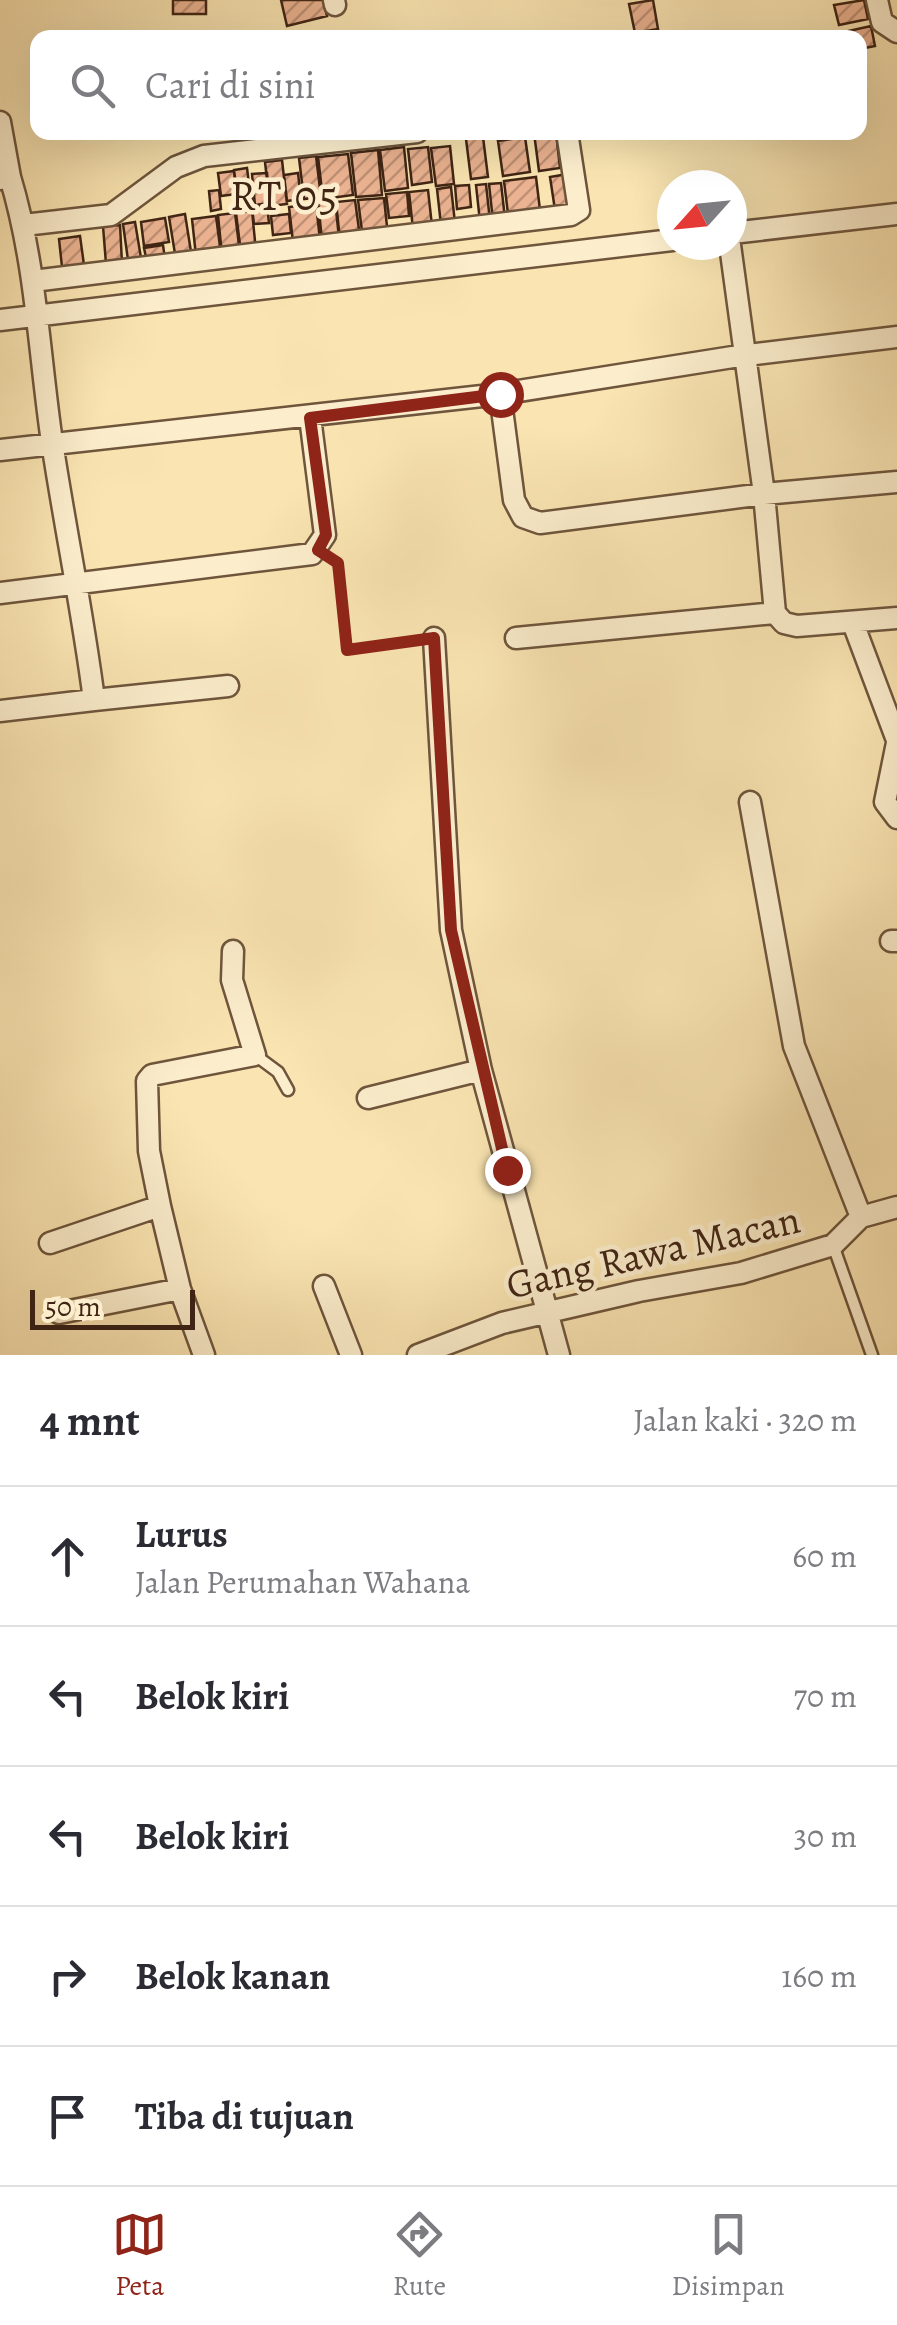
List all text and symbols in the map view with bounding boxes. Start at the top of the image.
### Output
search box [30,30,867,140]
icon: search [65,58,120,113]
text: Cari di sini [145,59,315,111]
district label: RT 05 [230,167,340,224]
north arrow [657,170,747,260]
route start [478,372,524,418]
route end [485,1148,531,1194]
street label: Gang Rawa Macan [501,1191,805,1313]
scale bar [30,1285,195,1330]
text: 50 m [45,1288,101,1326]
text: 4 mnt [40,1392,140,1449]
text: Jalan kaki · 320 m [633,1398,857,1442]
text: Lurus [135,1508,228,1560]
icon: ahead [40,1529,95,1584]
text: 60 m [792,1534,857,1578]
text: Jalan Perumahan Wahana [135,1560,470,1604]
icon: left [40,1669,95,1724]
text: Belok kiri [135,1670,289,1722]
text: 70 m [794,1674,857,1718]
icon: left [40,1809,95,1864]
text: Belok kiri [135,1810,289,1862]
text: 30 m [794,1814,857,1858]
icon: right [40,1949,95,2004]
text: Belok kanan [135,1950,330,2002]
text: 160 m [781,1954,857,1998]
icon: arrive [40,2089,95,2144]
text: Tiba di tujuan [135,2090,354,2142]
tab: Peta [112,2207,167,2305]
tab: Rute [392,2207,447,2305]
tab: Disimpan [671,2207,785,2305]

